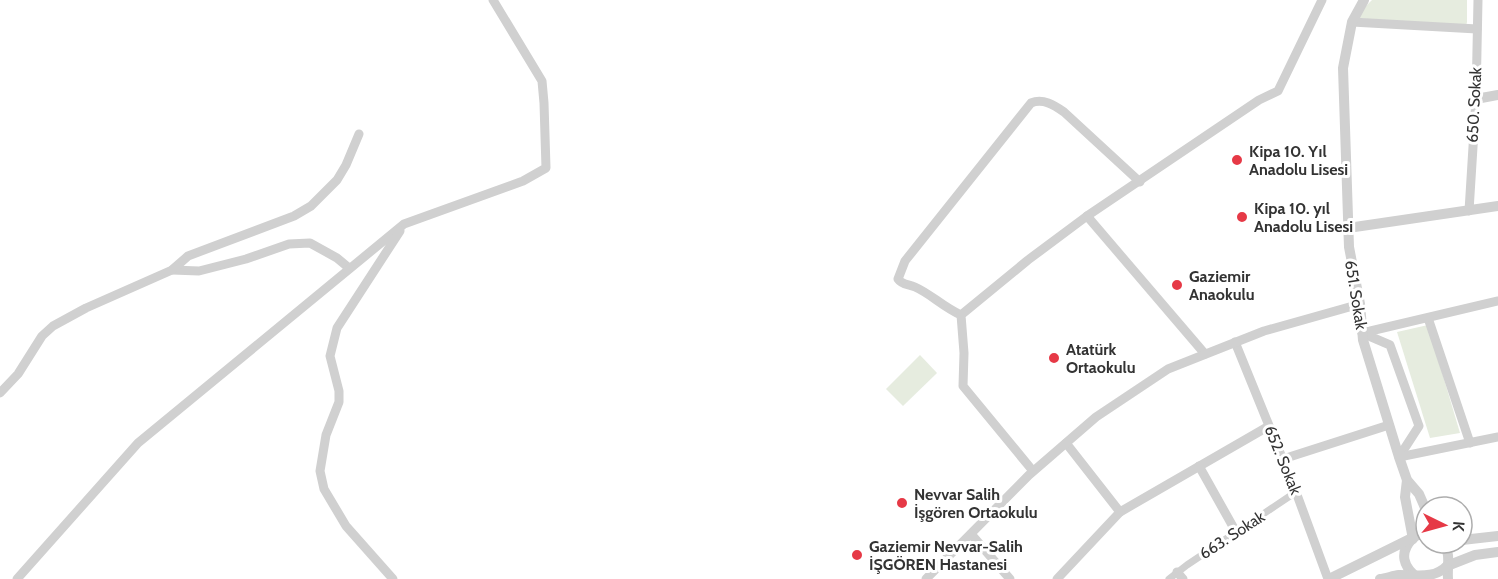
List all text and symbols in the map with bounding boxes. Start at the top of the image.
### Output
street label: 650. Sokak [1463,66,1486,143]
place label: Kipa 10. Yıl Anadolu Lisesi [1249,142,1348,179]
marker: Kipa 10. Yıl Anadolu Lisesi [1230,153,1244,167]
place label: Kipa 10. yıl Anadolu Lisesi [1254,199,1353,236]
marker: Kipa 10. yıl Anadolu Lisesi [1235,210,1249,224]
street label: 651. Sokak [1341,259,1371,332]
place label: Gaziemir Anaokulu [1189,267,1254,304]
marker: Gaziemir Anaokulu [1170,278,1184,292]
place label: Atatürk Ortaokulu [1066,340,1135,377]
marker: Atatürk Ortaokulu [1047,351,1061,365]
street label: 652. Sokak [1260,423,1306,498]
place label: Nevvar Salih İşgören Ortaokulu [914,485,1038,522]
north arrow [1414,495,1474,555]
marker: Nevvar Salih İşgören Ortaokulu [895,496,909,510]
street label: 663. Sokak [1196,506,1269,563]
text: K [1449,520,1468,532]
place label: Gaziemir Nevvar-Salih İŞGÖREN Hastanesi [869,537,1023,574]
marker: Gaziemir Nevvar-Salih İŞGÖREN Hastanesi [850,548,864,562]

